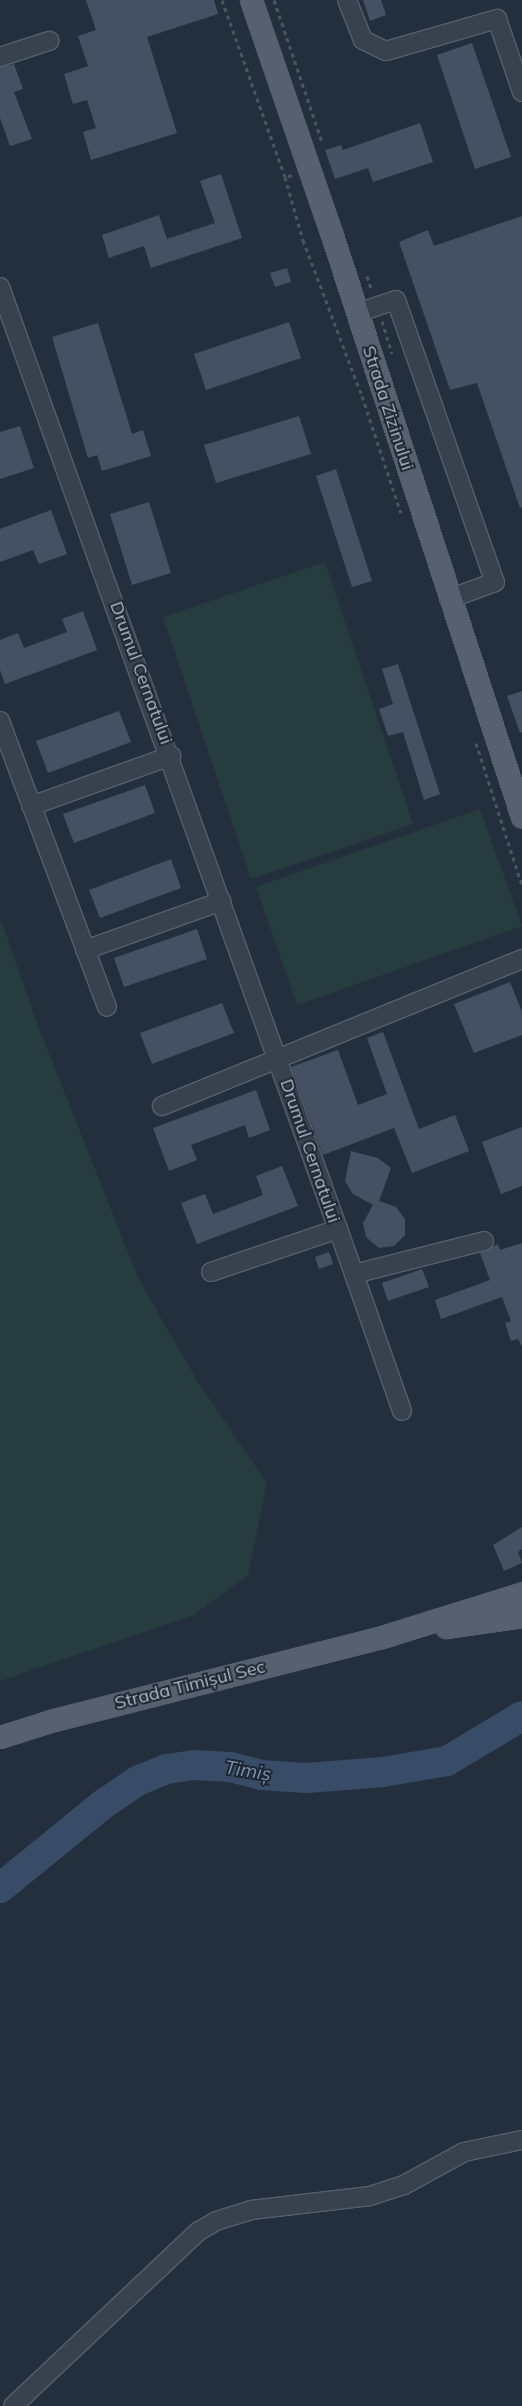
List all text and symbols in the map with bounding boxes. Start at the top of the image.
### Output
street label: Strada Zizinului [358,343,418,473]
street label: Drumul Cernatului [105,599,177,747]
street label: Drumul Cernatului [275,1076,345,1226]
street label: Strada Timișul Sec [112,1656,268,1714]
water label: Timiș [223,1756,273,1786]

